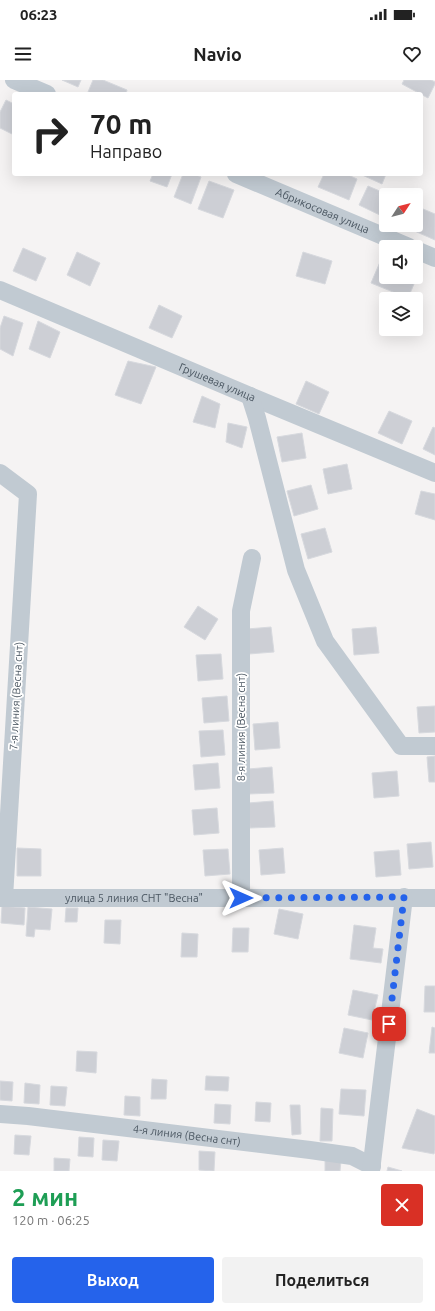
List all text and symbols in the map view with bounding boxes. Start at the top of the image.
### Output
text: 06:23 [20,6,58,23]
icon: menu [12,43,34,65]
icon: heart [401,43,423,65]
text: Navio [193,44,242,64]
icon: right [24,108,76,160]
text: 70 m [90,108,152,139]
text: Направо [90,141,162,161]
street label: Абрикосовая улица [274,186,371,236]
north arrow [379,188,423,232]
map controls [379,188,423,336]
button: sound [379,240,423,284]
button: layers [379,292,423,336]
street label: Грушевая улица [177,361,257,404]
street label: 7-я линия (Весна снт) [7,642,26,750]
street label: 8-я линия (Весна снт) [235,673,248,781]
position arrow [220,877,262,919]
street label: улица 5 линия СНТ "Весна" [65,892,203,904]
pin [372,1007,406,1041]
icon: arrive [378,1013,400,1035]
street label: 4-я линия (Весна снт) [132,1123,241,1149]
text: 2 мин [12,1184,78,1211]
button: close [381,1184,423,1226]
text: 120 m · 06:25 [12,1213,90,1227]
button: Выход [12,1257,214,1303]
button: Поделиться [222,1257,423,1303]

